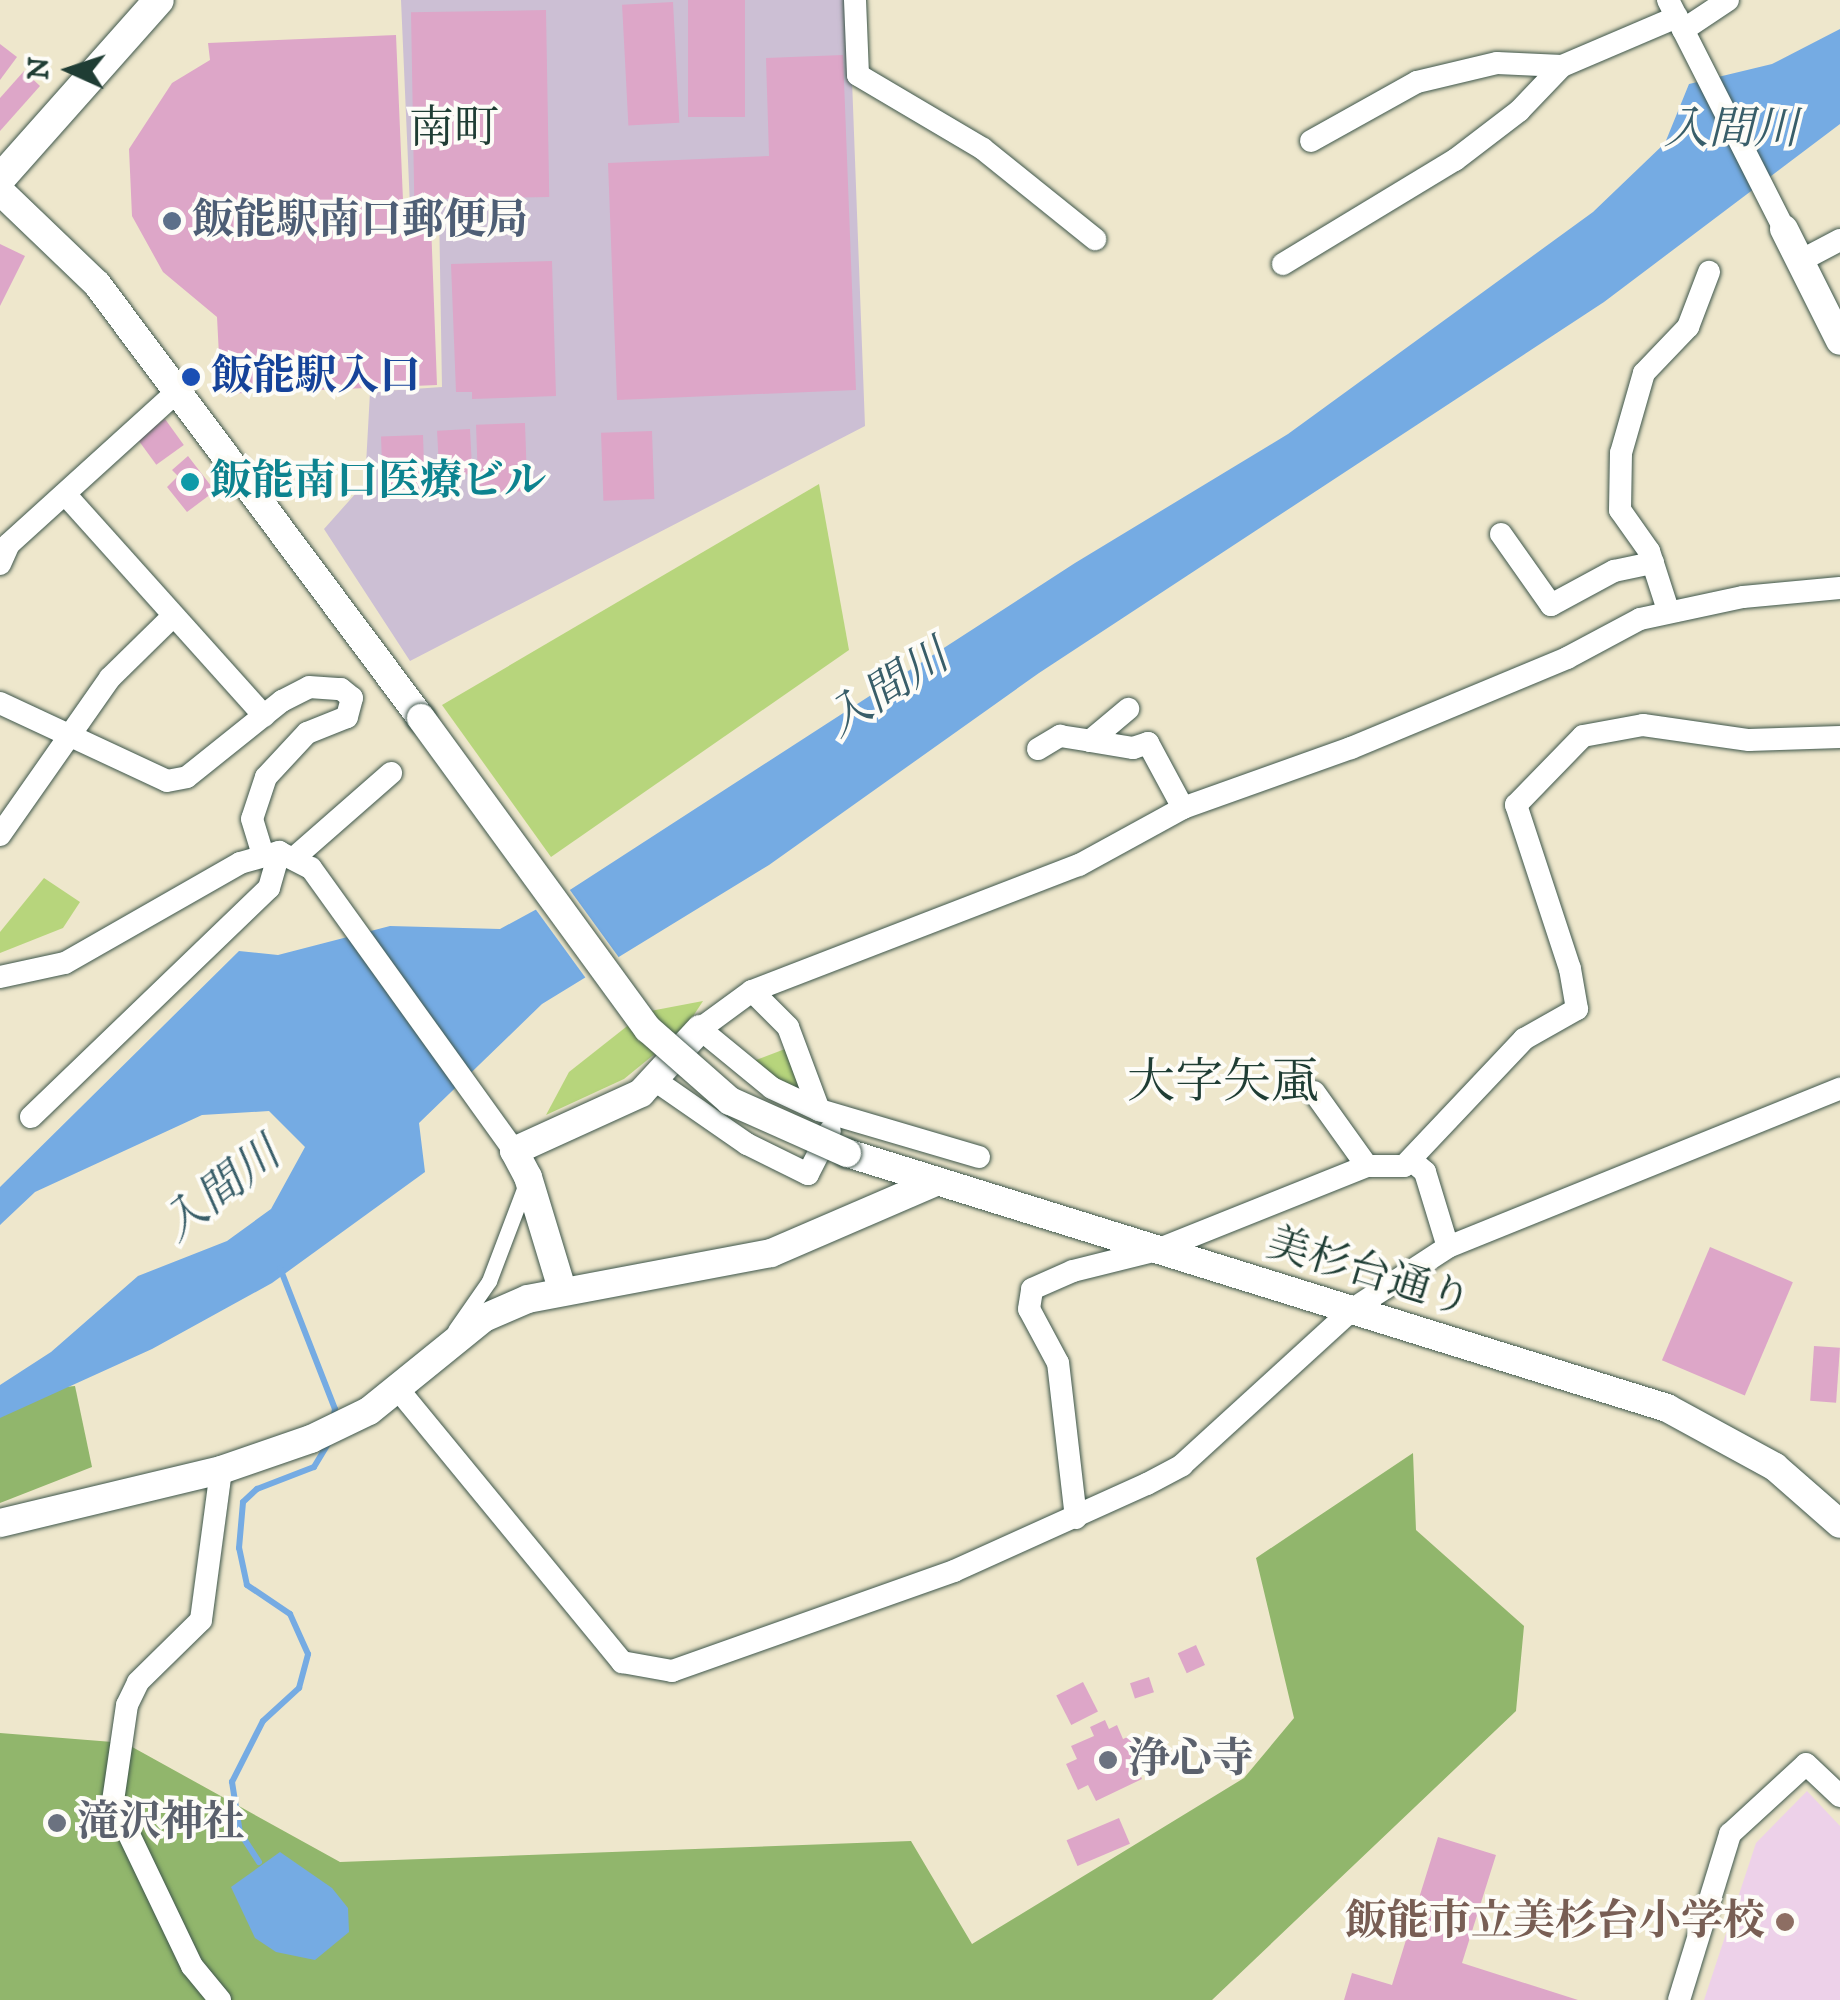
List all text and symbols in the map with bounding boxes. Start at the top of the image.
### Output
north arrow [20,20,120,120]
text: N [21,56,58,81]
district label: 南町 [409,103,499,157]
water label: 入間川 [1664,104,1798,158]
place label: 飯能駅南口郵便局 [192,196,528,246]
marker: 飯能駅南口郵便局 [161,210,183,232]
place label: 飯能駅入口 [211,352,421,402]
marker: 飯能駅入口 [180,366,202,388]
place label: 飯能南口医療ビル [210,457,546,507]
marker: 飯能南口医療ビル [179,471,201,493]
water label: 入間川 [817,631,959,749]
district label: 大字矢颪 [1127,1055,1319,1113]
water label: 入間川 [152,1128,292,1254]
street label: 美杉台通り [1261,1218,1477,1328]
place label: 浄心寺 [1128,1735,1254,1785]
marker: 浄心寺 [1097,1749,1119,1771]
place label: 滝沢神社 [77,1798,245,1848]
marker: 滝沢神社 [46,1812,68,1834]
place label: 飯能市立美杉台小学校 [1345,1897,1765,1947]
marker: 飯能市立美杉台小学校 [1774,1911,1796,1933]

